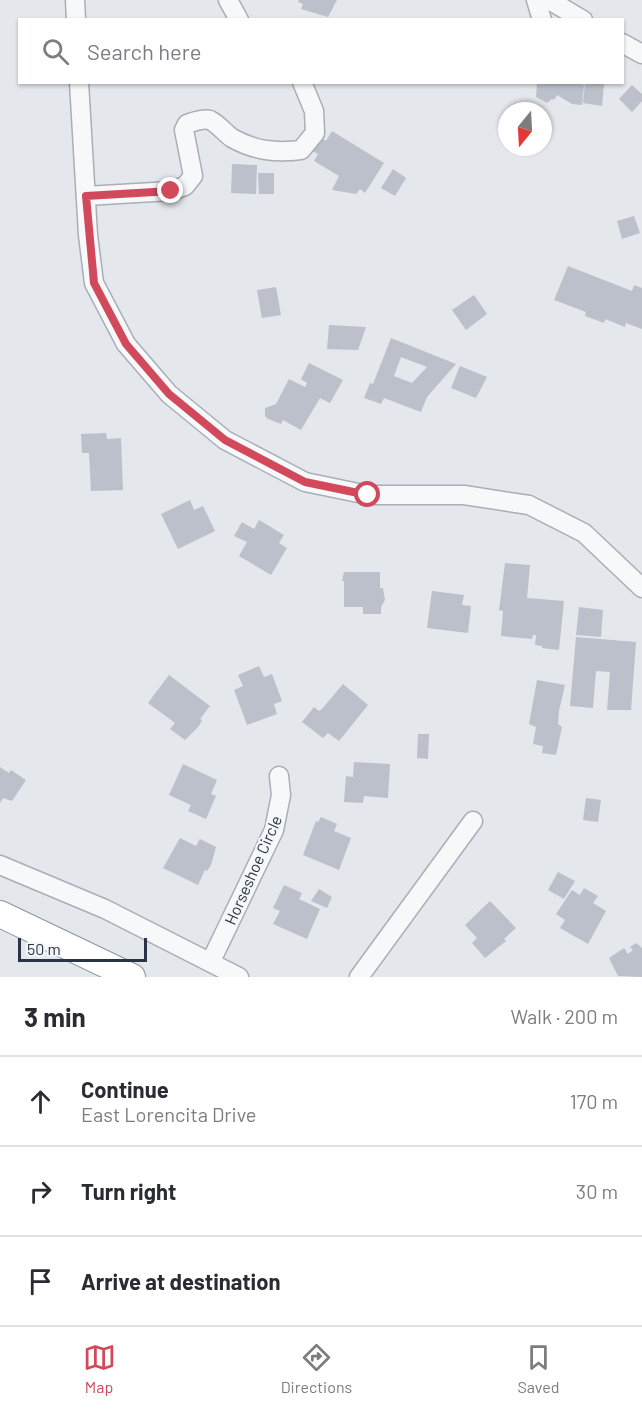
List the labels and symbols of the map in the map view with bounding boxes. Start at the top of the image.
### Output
north arrow [498,102,552,156]
route end [157,177,183,203]
route start [354,481,380,507]
street label: Horseshoe Circle [220,812,285,927]
scale bar [18,935,147,962]

